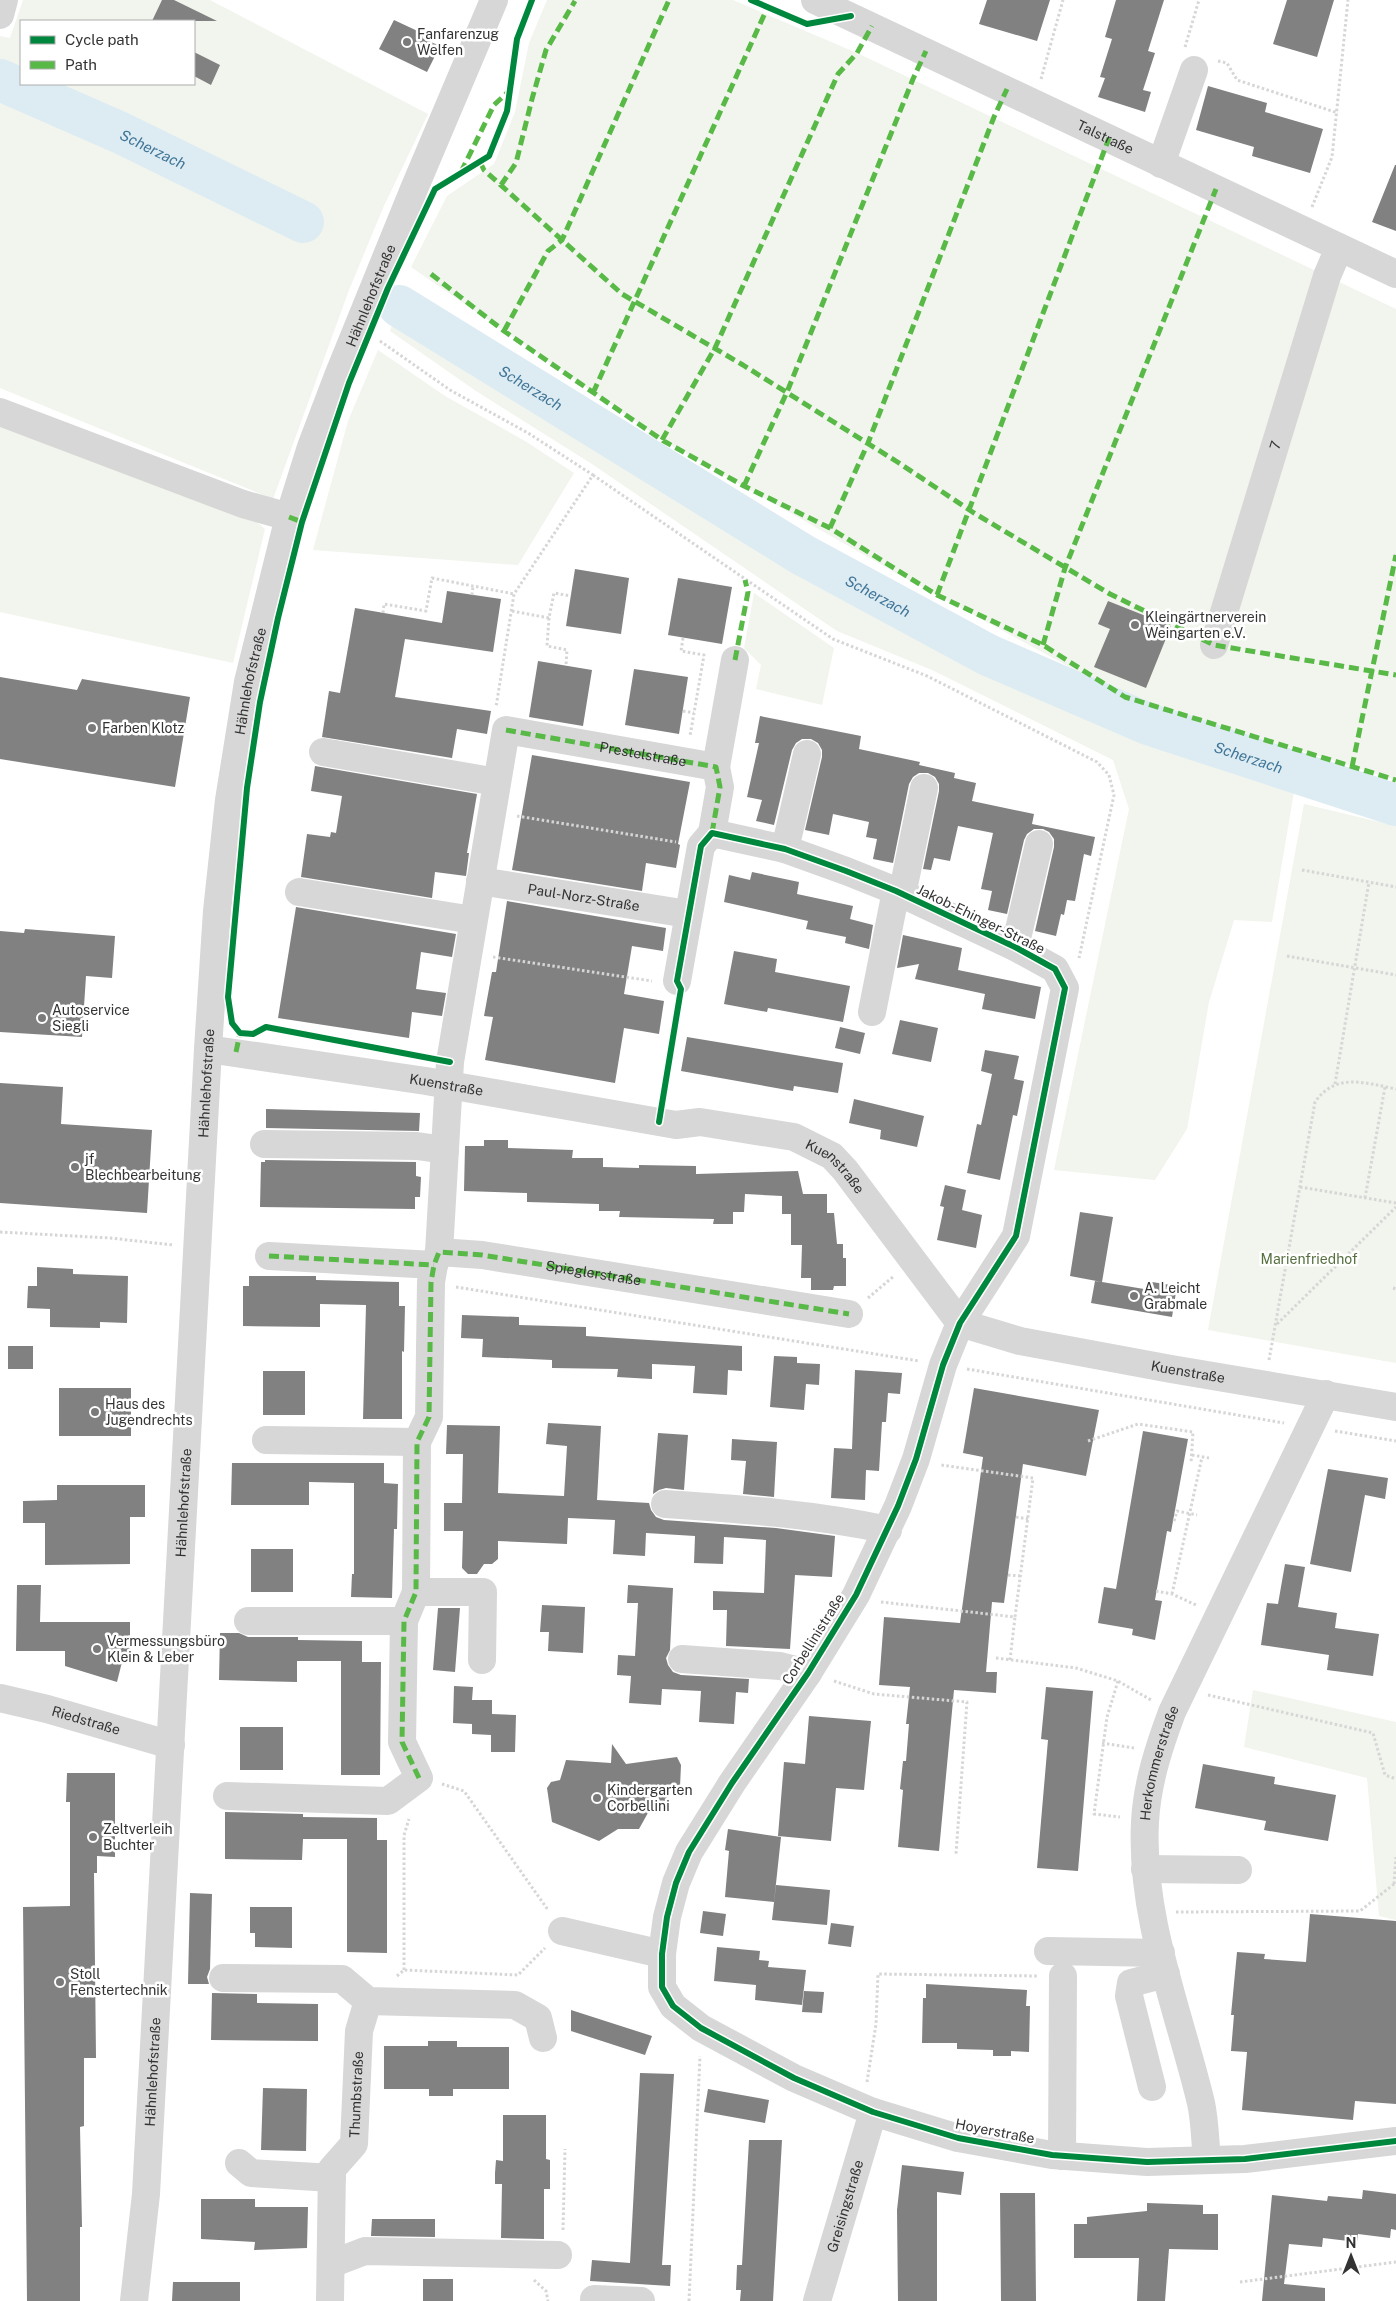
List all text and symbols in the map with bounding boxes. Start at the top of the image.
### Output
legend [20,20,195,85]
place label: Fanfarenzug Welfen [417,26,499,58]
text: Cycle path [65,31,139,48]
marker: Fanfarenzug Welfen [401,36,413,48]
text: Path [65,56,97,73]
street label: Talstraße [1074,117,1136,157]
water label: Scherzach [118,125,189,172]
street label: Hähnlehofstraße [343,242,399,349]
water label: Scherzach [496,361,566,413]
street label: 7 [1266,439,1284,452]
water label: Scherzach [843,571,914,620]
place label: Kleingärtnerverein Weingarten e.V. [1145,609,1266,641]
marker: Kleingärtnerverein Weingarten e.V. [1129,619,1141,631]
street label: Hähnlehofstraße [232,626,269,736]
place label: Farben Klotz [102,720,185,736]
marker: Farben Klotz [86,722,98,734]
water label: Scherzach [1212,738,1285,776]
street label: Prestelstraße [598,739,688,770]
street label: Paul-Norz-Straße [527,881,641,914]
street label: Jakob-Ehinger-Straße [914,881,1048,957]
place label: Autoservice Siegli [52,1002,130,1034]
marker: Autoservice Siegli [36,1012,48,1024]
street label: Hähnlehofstraße [195,1028,217,1138]
street label: Kuenstraße [408,1071,485,1099]
street label: Kuenstraße [803,1136,868,1197]
place label: jf Blechbearbeitung [84,1151,202,1183]
marker: jf Blechbearbeitung [69,1161,81,1173]
park label: Marienfriedhof [1261,1251,1358,1267]
street label: Spieglerstraße [544,1257,643,1288]
place label: A. Leicht Grabmale [1144,1280,1207,1312]
marker: A. Leicht Grabmale [1128,1290,1140,1302]
street label: Kuenstraße [1150,1357,1226,1386]
place label: Haus des Jugendrechts [105,1396,193,1428]
marker: Haus des Jugendrechts [89,1406,101,1418]
street label: Hähnlehofstraße [172,1448,194,1558]
street label: Corbellinistraße [779,1591,847,1687]
place label: Vermessungsbüro Klein & Leber [107,1633,225,1665]
marker: Vermessungsbüro Klein & Leber [91,1643,103,1655]
street label: Riedstraße [50,1703,122,1738]
street label: Herkommerstraße [1137,1703,1182,1821]
place label: Kindergarten Corbellini [607,1782,693,1814]
marker: Kindergarten Corbellini [591,1792,603,1804]
place label: Zeltverleih Buchter [103,1821,173,1853]
marker: Zeltverleih Buchter [87,1831,99,1843]
place label: Stoll Fenstertechnik [70,1966,168,1998]
marker: Stoll Fenstertechnik [54,1976,66,1988]
street label: Hähnlehofstraße [142,2017,164,2127]
street label: Thumbstraße [346,2051,366,2138]
street label: Hoyerstraße [954,2115,1036,2147]
street label: Greisingstraße [824,2158,866,2254]
north arrow [1326,2231,1376,2281]
text: N [1346,2235,1356,2251]

